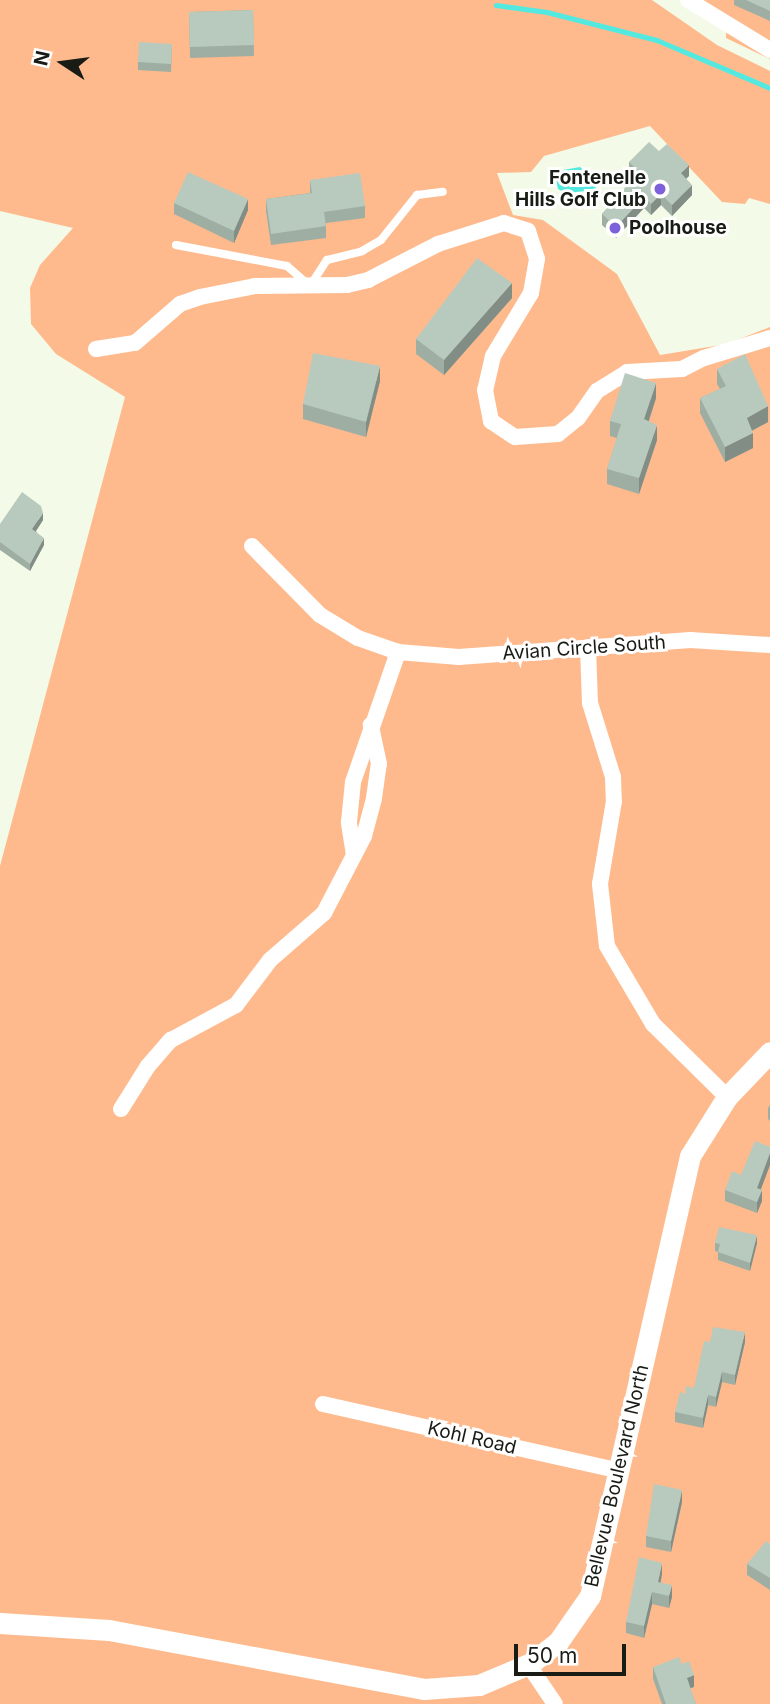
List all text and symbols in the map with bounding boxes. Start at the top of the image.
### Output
north arrow [28,28,98,98]
text: N [29,49,55,68]
place label: Fontenelle Hills Golf Club [515,167,646,211]
marker: Fontenelle Hills Golf Club [652,181,668,197]
place label: Poolhouse [629,217,727,239]
marker: Poolhouse [607,220,623,236]
street label: Avian Circle South [502,631,666,665]
street label: Bellevue Boulevard North [580,1362,654,1590]
street label: Kohl Road [425,1417,519,1459]
scale bar [518,1630,630,1674]
text: 50 m [527,1643,577,1668]

